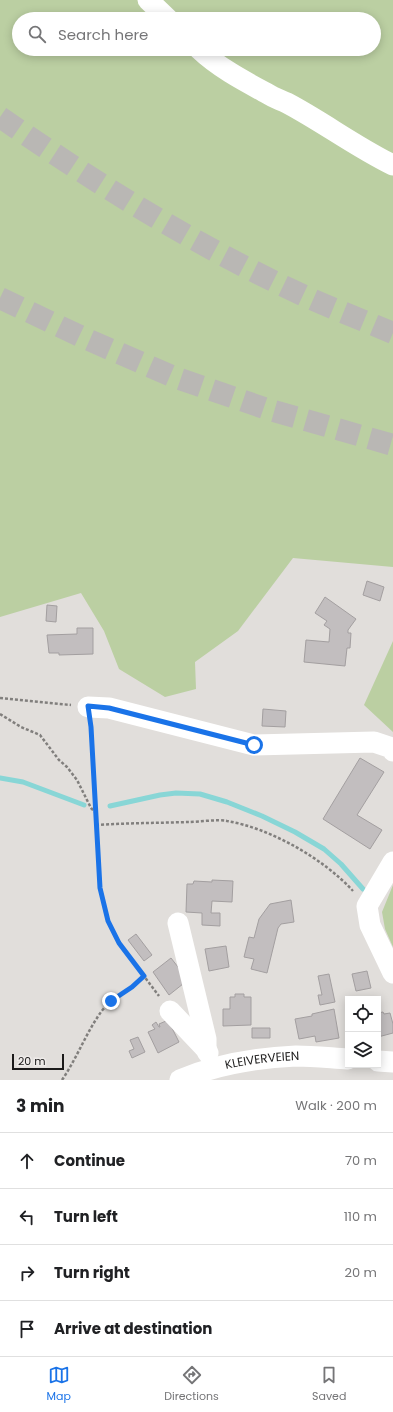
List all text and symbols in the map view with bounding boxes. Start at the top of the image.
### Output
search box [12,12,381,56]
icon: search [26,23,48,45]
text: Search here [58,24,148,45]
route start [245,736,263,754]
route end [102,992,120,1010]
map controls [345,996,381,1068]
button: locate [345,996,381,1032]
button: layers [345,1032,381,1068]
street label: KLEIVERVEIEN [223,1047,300,1073]
scale bar [12,1052,64,1071]
text: 20 m [18,1053,46,1069]
text: 3 min [16,1094,64,1118]
text: Walk · 200 m [295,1096,377,1115]
icon: ahead [16,1150,38,1172]
text: Continue [54,1150,125,1171]
text: 70 m [345,1151,377,1170]
icon: left [16,1206,38,1228]
text: Turn left [54,1206,118,1227]
text: 110 m [344,1207,377,1226]
icon: right [16,1262,38,1284]
text: Turn right [54,1262,130,1283]
text: 20 m [344,1263,377,1282]
icon: arrive [16,1318,38,1340]
text: Arrive at destination [54,1318,212,1339]
tab: Map [47,1364,71,1405]
tab: Directions [164,1364,219,1405]
tab: Saved [312,1364,346,1405]

